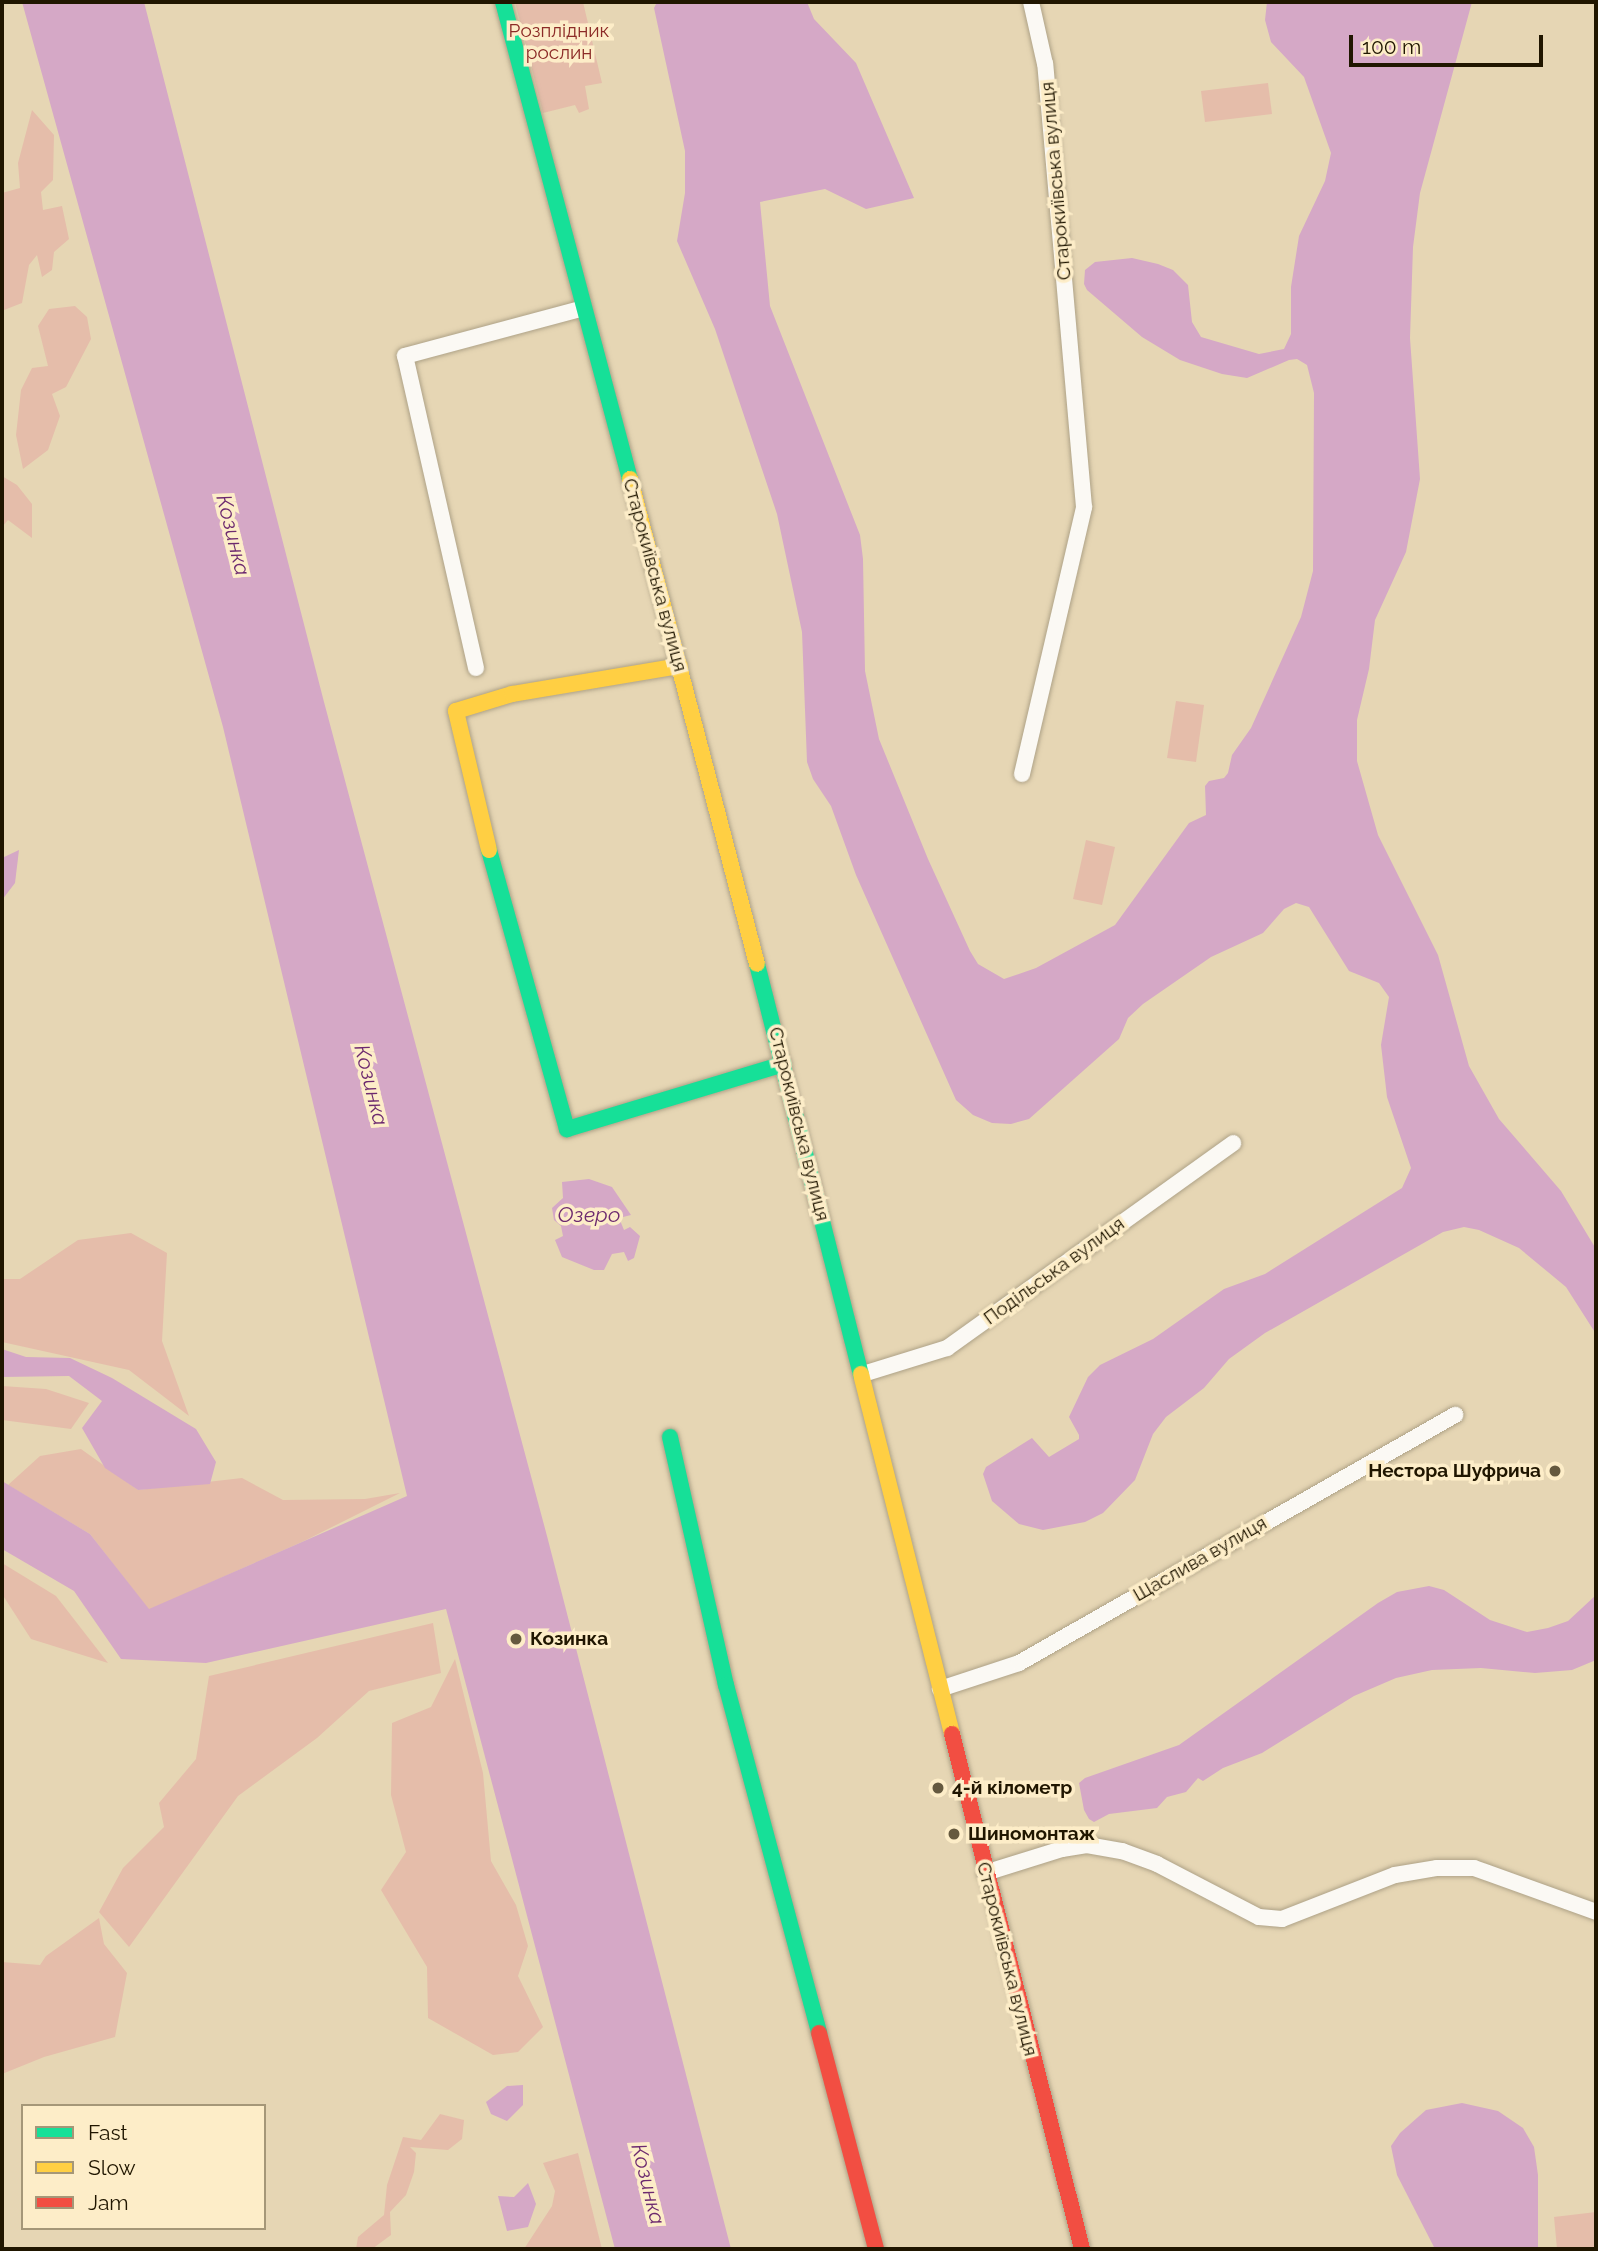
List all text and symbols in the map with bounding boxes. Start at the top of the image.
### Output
park label: Розплідник рослин [509,20,609,64]
scale bar [1353,21,1547,65]
text: 100 m [1362,34,1421,59]
street label: Старокиївська вулиця [1036,81,1076,281]
street label: Старокиївська вулиця [618,476,692,674]
water label: Козинка [211,492,255,578]
street label: Старокиївська вулиця [764,1025,834,1223]
water label: Козинка [349,1042,393,1128]
water label: Озеро [558,1202,620,1228]
street label: Подільська вулиця [979,1212,1129,1330]
place label: Нестора Шуфрича [1368,1460,1541,1482]
marker: Нестора Шуфрича [1547,1463,1563,1479]
street label: Щаслива вулиця [1129,1512,1271,1606]
place label: Козинка [530,1628,608,1650]
marker: Козинка [508,1631,524,1647]
place label: 4-й кілометр [952,1777,1072,1799]
marker: 4-й кілометр [930,1780,946,1796]
place label: Шиномонтаж [968,1823,1095,1845]
marker: Шиномонтаж [946,1826,962,1842]
street label: Старокиївська вулиця [972,1860,1042,2058]
legend [21,2104,266,2230]
text: Fast [88,2120,128,2145]
water label: Козинка [626,2141,670,2227]
text: Slow [88,2155,136,2180]
text: Jam [88,2190,129,2215]

